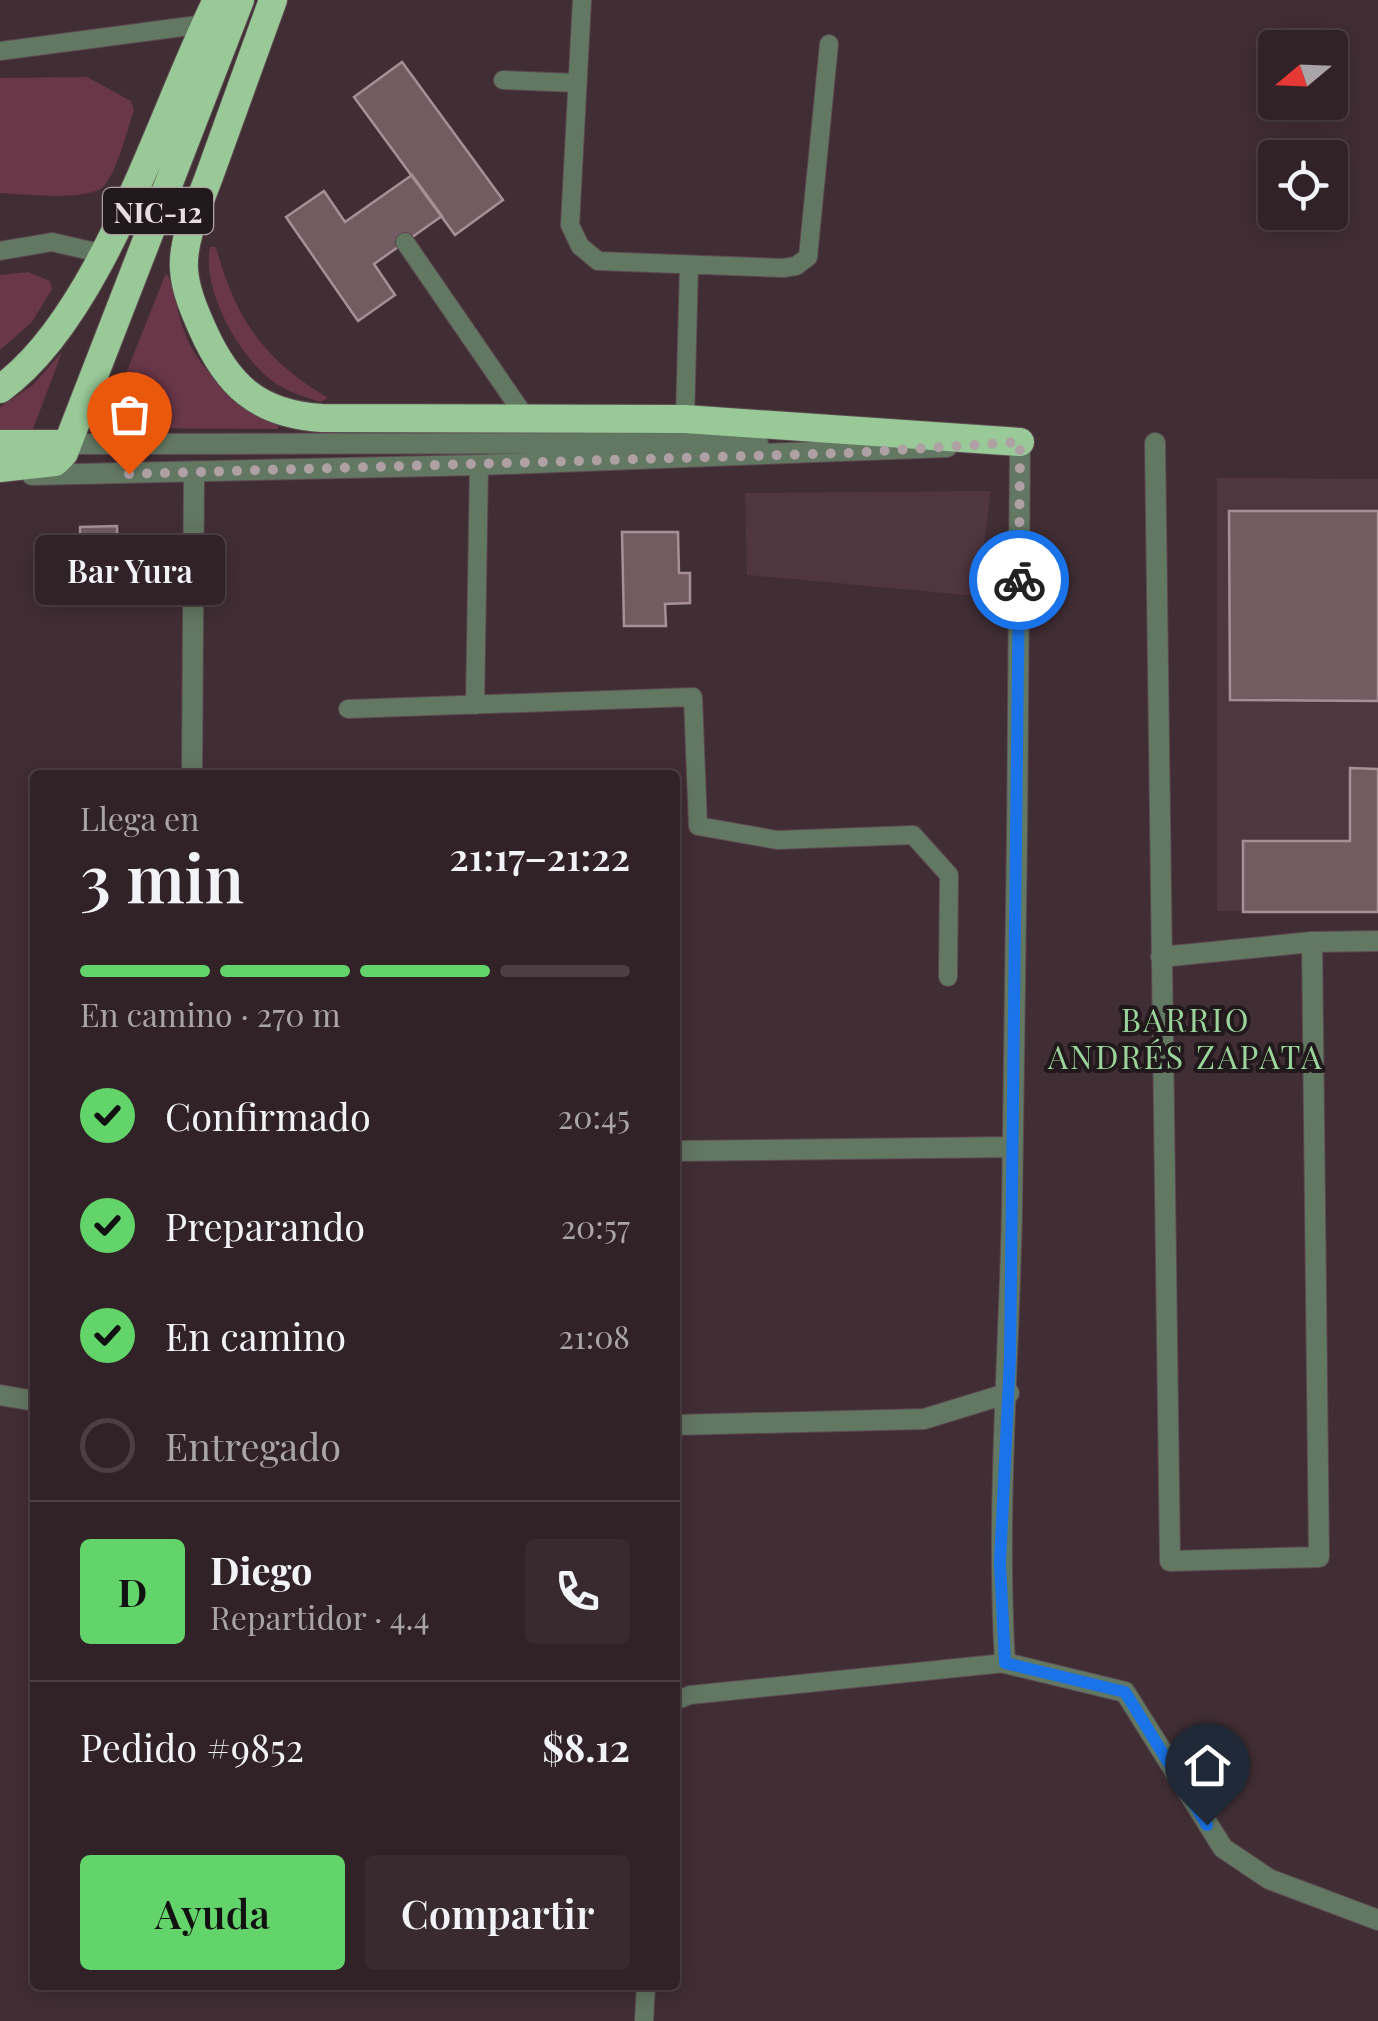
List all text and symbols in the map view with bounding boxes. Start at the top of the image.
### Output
north arrow [1258,30,1348,120]
map controls [1258,30,1348,230]
button: locate [1258,140,1348,230]
road number: NIC-12 [103,188,213,234]
pin [87,372,172,475]
icon: bag [102,387,157,442]
courier [969,530,1069,630]
callout: Bar Yura [34,534,224,604]
text: Bar Yura [67,548,193,591]
icon: bike [992,553,1047,608]
text: Llega en [80,796,199,839]
text: 21:17–21:22 [450,830,630,881]
text: 3 min [80,833,244,919]
text: En camino · 270 m [80,992,341,1035]
district label: BARRIO ANDRÉS ZAPATA [1047,997,1324,1077]
icon: check [80,1088,135,1143]
text: Confirmado [165,1090,371,1141]
text: 20:45 [558,1094,630,1137]
icon: check [80,1198,135,1253]
text: Preparando [165,1200,365,1251]
text: 20:57 [561,1204,630,1247]
icon: check [80,1308,135,1363]
text: En camino [165,1310,346,1361]
text: 21:08 [558,1314,630,1357]
text: Entregado [165,1420,341,1471]
button: phone [525,1539,630,1644]
text: Diego [210,1544,313,1595]
text: D [118,1566,147,1617]
text: Repartidor · 4.4 [210,1595,429,1638]
text: Pedido #9852 [80,1721,304,1772]
text: $8.12 [542,1721,630,1772]
pin [1165,1723,1250,1826]
icon: home [1180,1738,1235,1793]
button: Ayuda [80,1855,345,1970]
button: Compartir [365,1855,630,1970]

